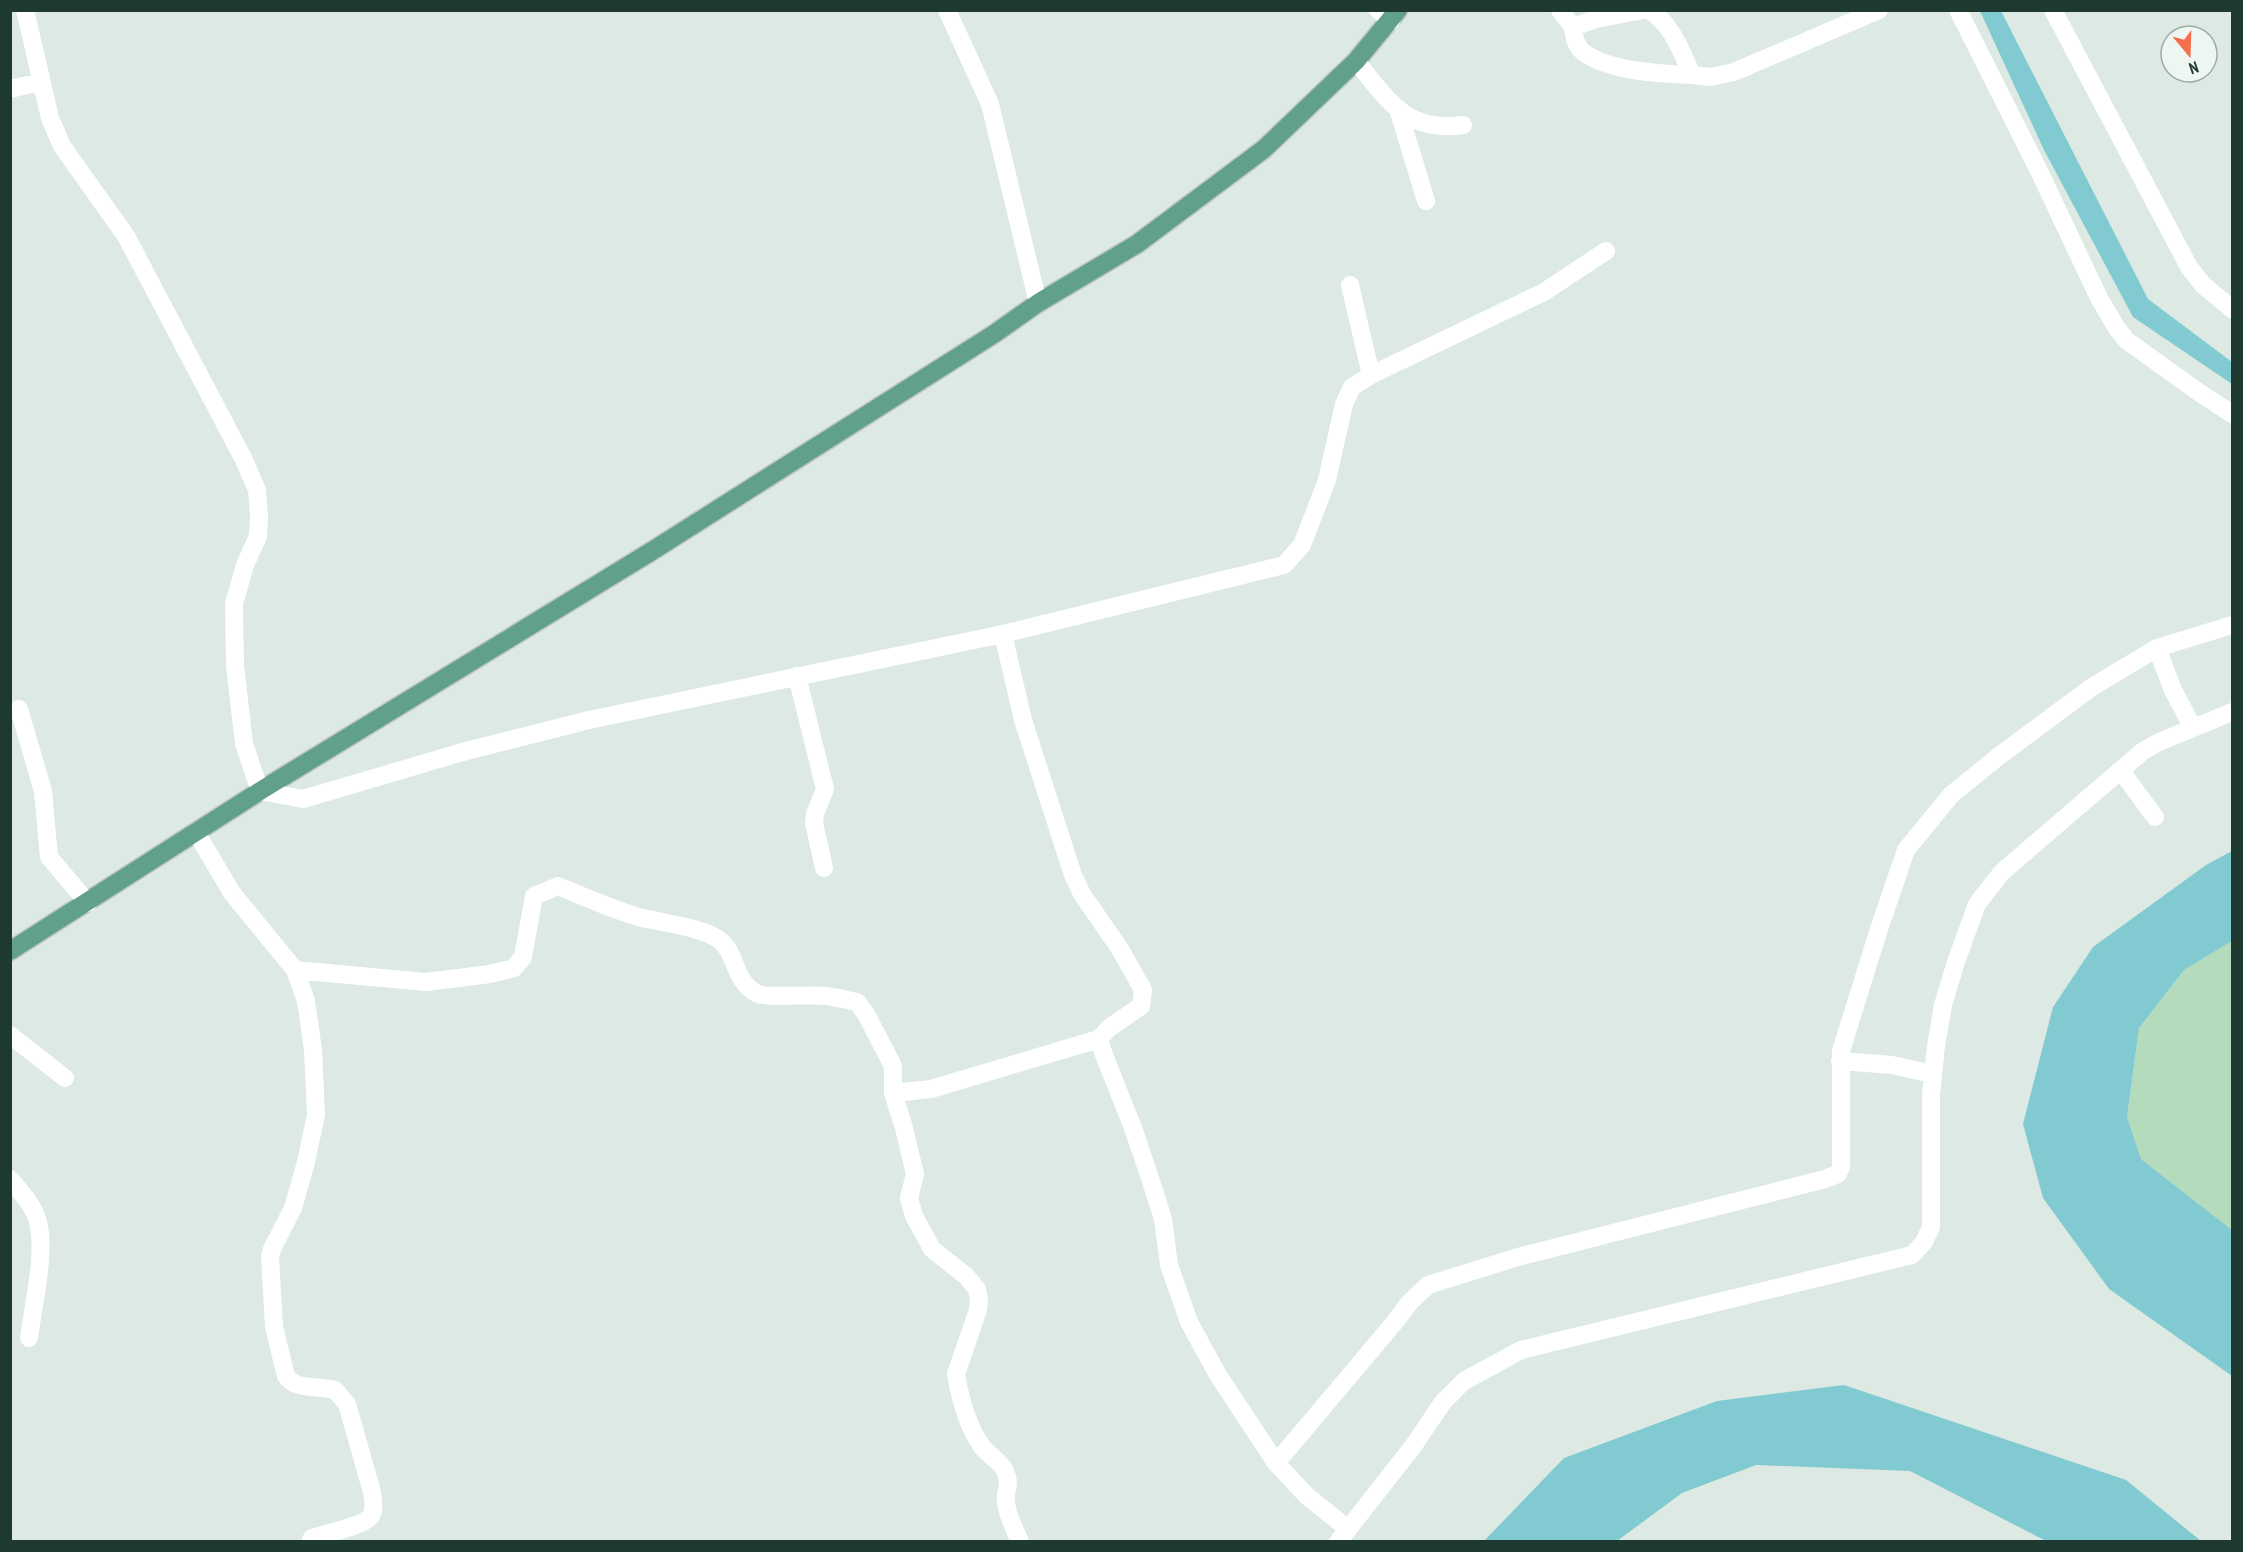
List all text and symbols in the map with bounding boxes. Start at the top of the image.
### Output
north arrow [2159,24,2219,84]
text: N [2187,57,2201,79]

